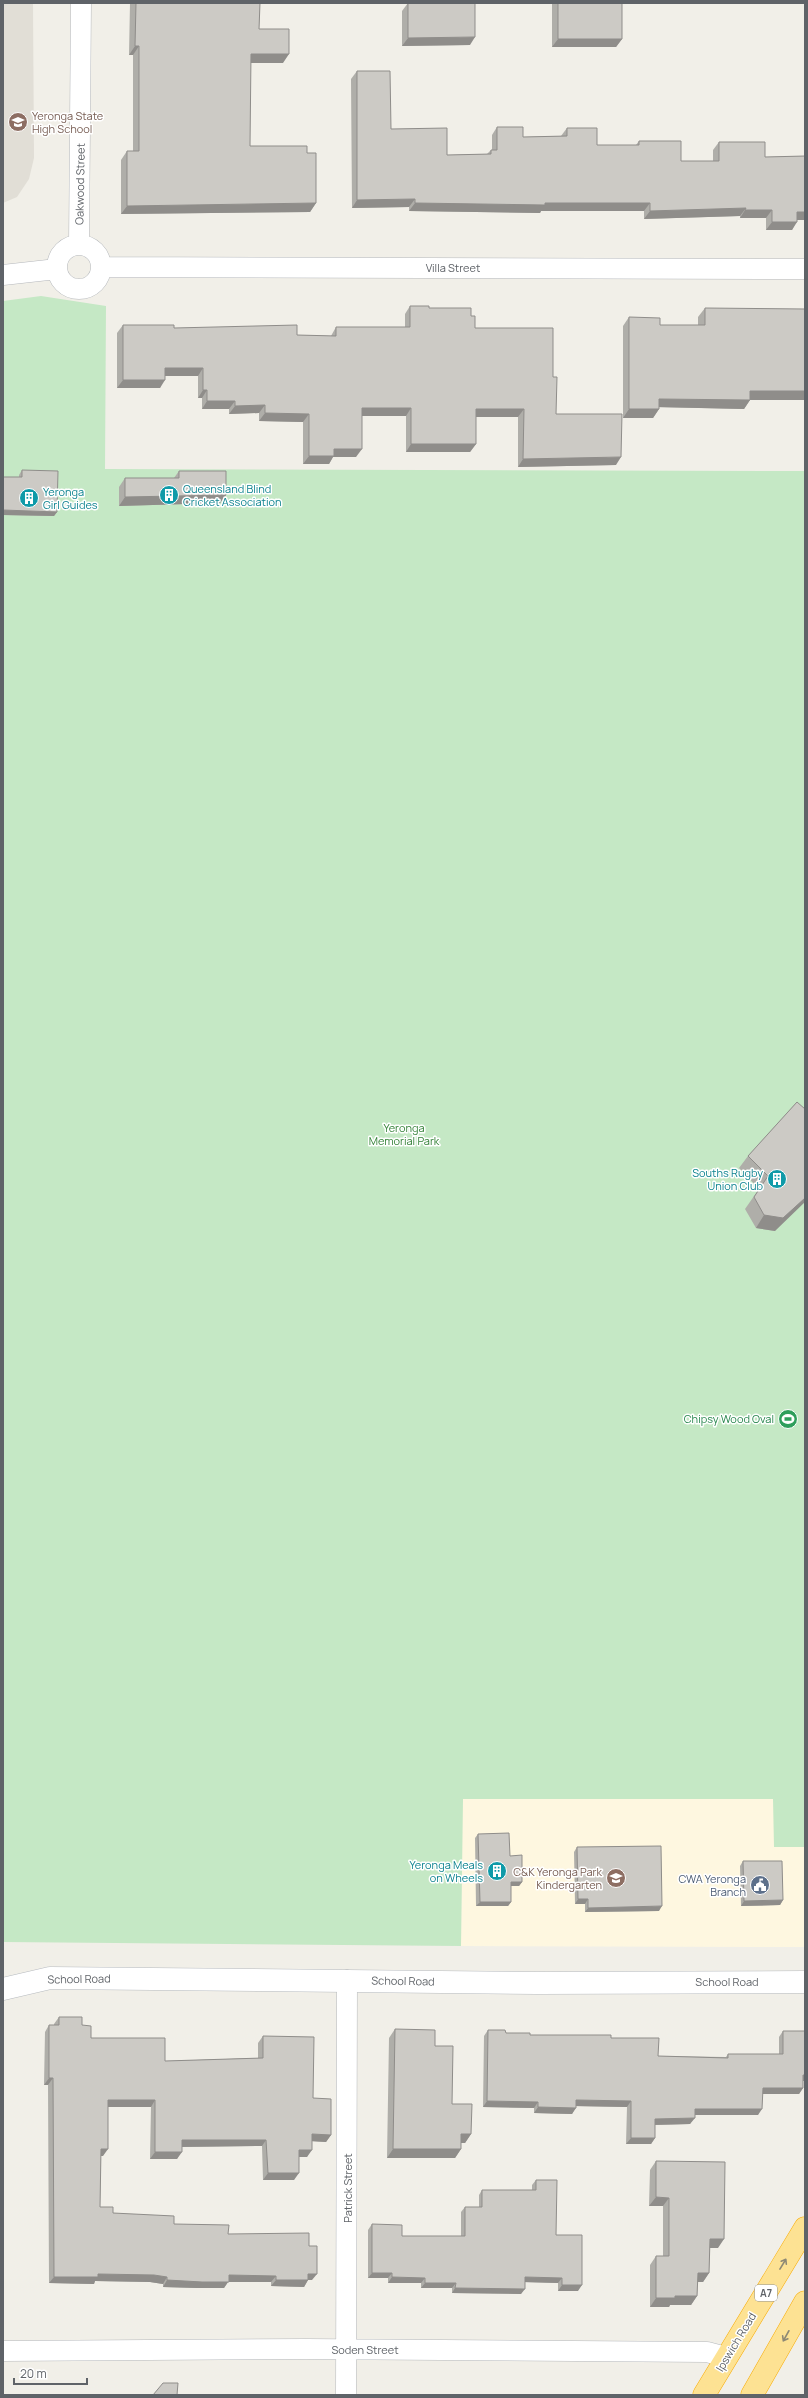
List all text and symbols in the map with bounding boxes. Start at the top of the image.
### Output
place label: Yeronga State High School [32,108,104,136]
school or university icon: Yeronga State High School [7,111,29,133]
street label: Oakwood Street [71,143,88,225]
street label: Villa Street [426,260,480,275]
place label: Queensland Blind Cricket Association [183,481,282,509]
place label: Yeronga Girl Guides [43,484,98,512]
building icon: Queensland Blind Cricket Association [158,484,180,506]
building icon: Yeronga Girl Guides [18,487,40,509]
park label: Yeronga Memorial Park [369,1120,440,1148]
place label: Souths Rugby Union Club [692,1165,763,1193]
building icon: Souths Rugby Union Club [766,1168,788,1190]
sports icon: Chipsy Wood Oval [777,1408,799,1430]
place label: Chipsy Wood Oval [684,1411,774,1426]
place label: Yeronga Meals on Wheels [410,1857,483,1885]
building icon: Yeronga Meals on Wheels [486,1860,508,1882]
place label: C&K Yeronga Park Kindergarten [513,1864,603,1892]
school or university icon: C&K Yeronga Park Kindergarten [605,1867,627,1889]
place label: CWA Yeronga Branch [678,1871,746,1899]
public building icon: CWA Yeronga Branch [749,1874,771,1896]
street label: School Road [47,1970,111,1987]
street label: School Road [371,1972,435,1989]
street label: School Road [695,1974,759,1989]
street label: Patrick Street [340,2153,355,2223]
one-way arrow [779,2258,787,2270]
road number: A7 [755,2285,777,2301]
street label: Ipswich Road [712,2309,759,2374]
one-way arrow [781,2329,789,2341]
street label: Soden Street [331,2342,399,2357]
scale bar [14,2360,87,2386]
text: 20 m [20,2365,47,2382]

